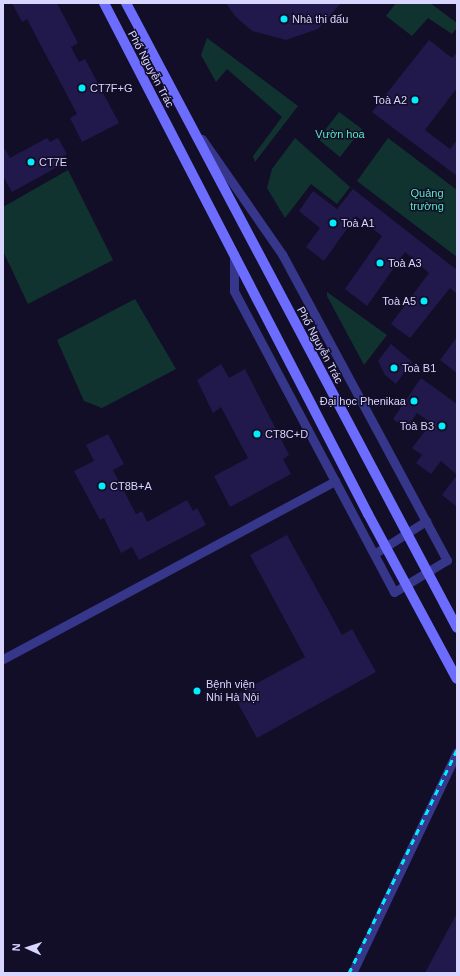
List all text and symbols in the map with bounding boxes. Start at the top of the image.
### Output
place label: Nhà thi đấu [292,12,348,26]
marker: Nhà thi đấu [279,14,289,24]
street label: Phố Nguyễn Trác [125,28,177,110]
place label: CT7F+G [90,81,132,95]
marker: CT7F+G [77,83,87,93]
place label: Toà A2 [373,93,407,107]
marker: Toà A2 [410,95,420,105]
park label: Vườn hoa [315,127,365,141]
place label: CT7E [39,155,67,169]
marker: CT7E [26,157,36,167]
park label: Quảng trường [410,187,444,213]
place label: Toà A1 [341,216,375,230]
marker: Toà A1 [328,218,338,228]
place label: Toà A3 [388,256,422,270]
marker: Toà A3 [375,258,385,268]
place label: Toà A5 [382,294,416,308]
marker: Toà A5 [419,296,429,306]
street label: Phố Nguyễn Trác [294,304,346,386]
place label: Toà B1 [402,361,436,375]
marker: Toà B1 [389,363,399,373]
place label: Đại học Phenikaa [320,394,406,408]
marker: Đại học Phenikaa [409,396,419,406]
place label: Toà B3 [400,419,434,433]
marker: Toà B3 [437,421,447,431]
place label: CT8C+D [265,427,308,441]
marker: CT8C+D [252,429,262,439]
place label: CT8B+A [110,479,152,493]
marker: CT8B+A [97,481,107,491]
place label: Bệnh viện Nhi Hà Nội [206,678,259,704]
marker: Bệnh viện Nhi Hà Nội [191,685,203,697]
north arrow [8,928,48,968]
text: N [10,943,22,952]

